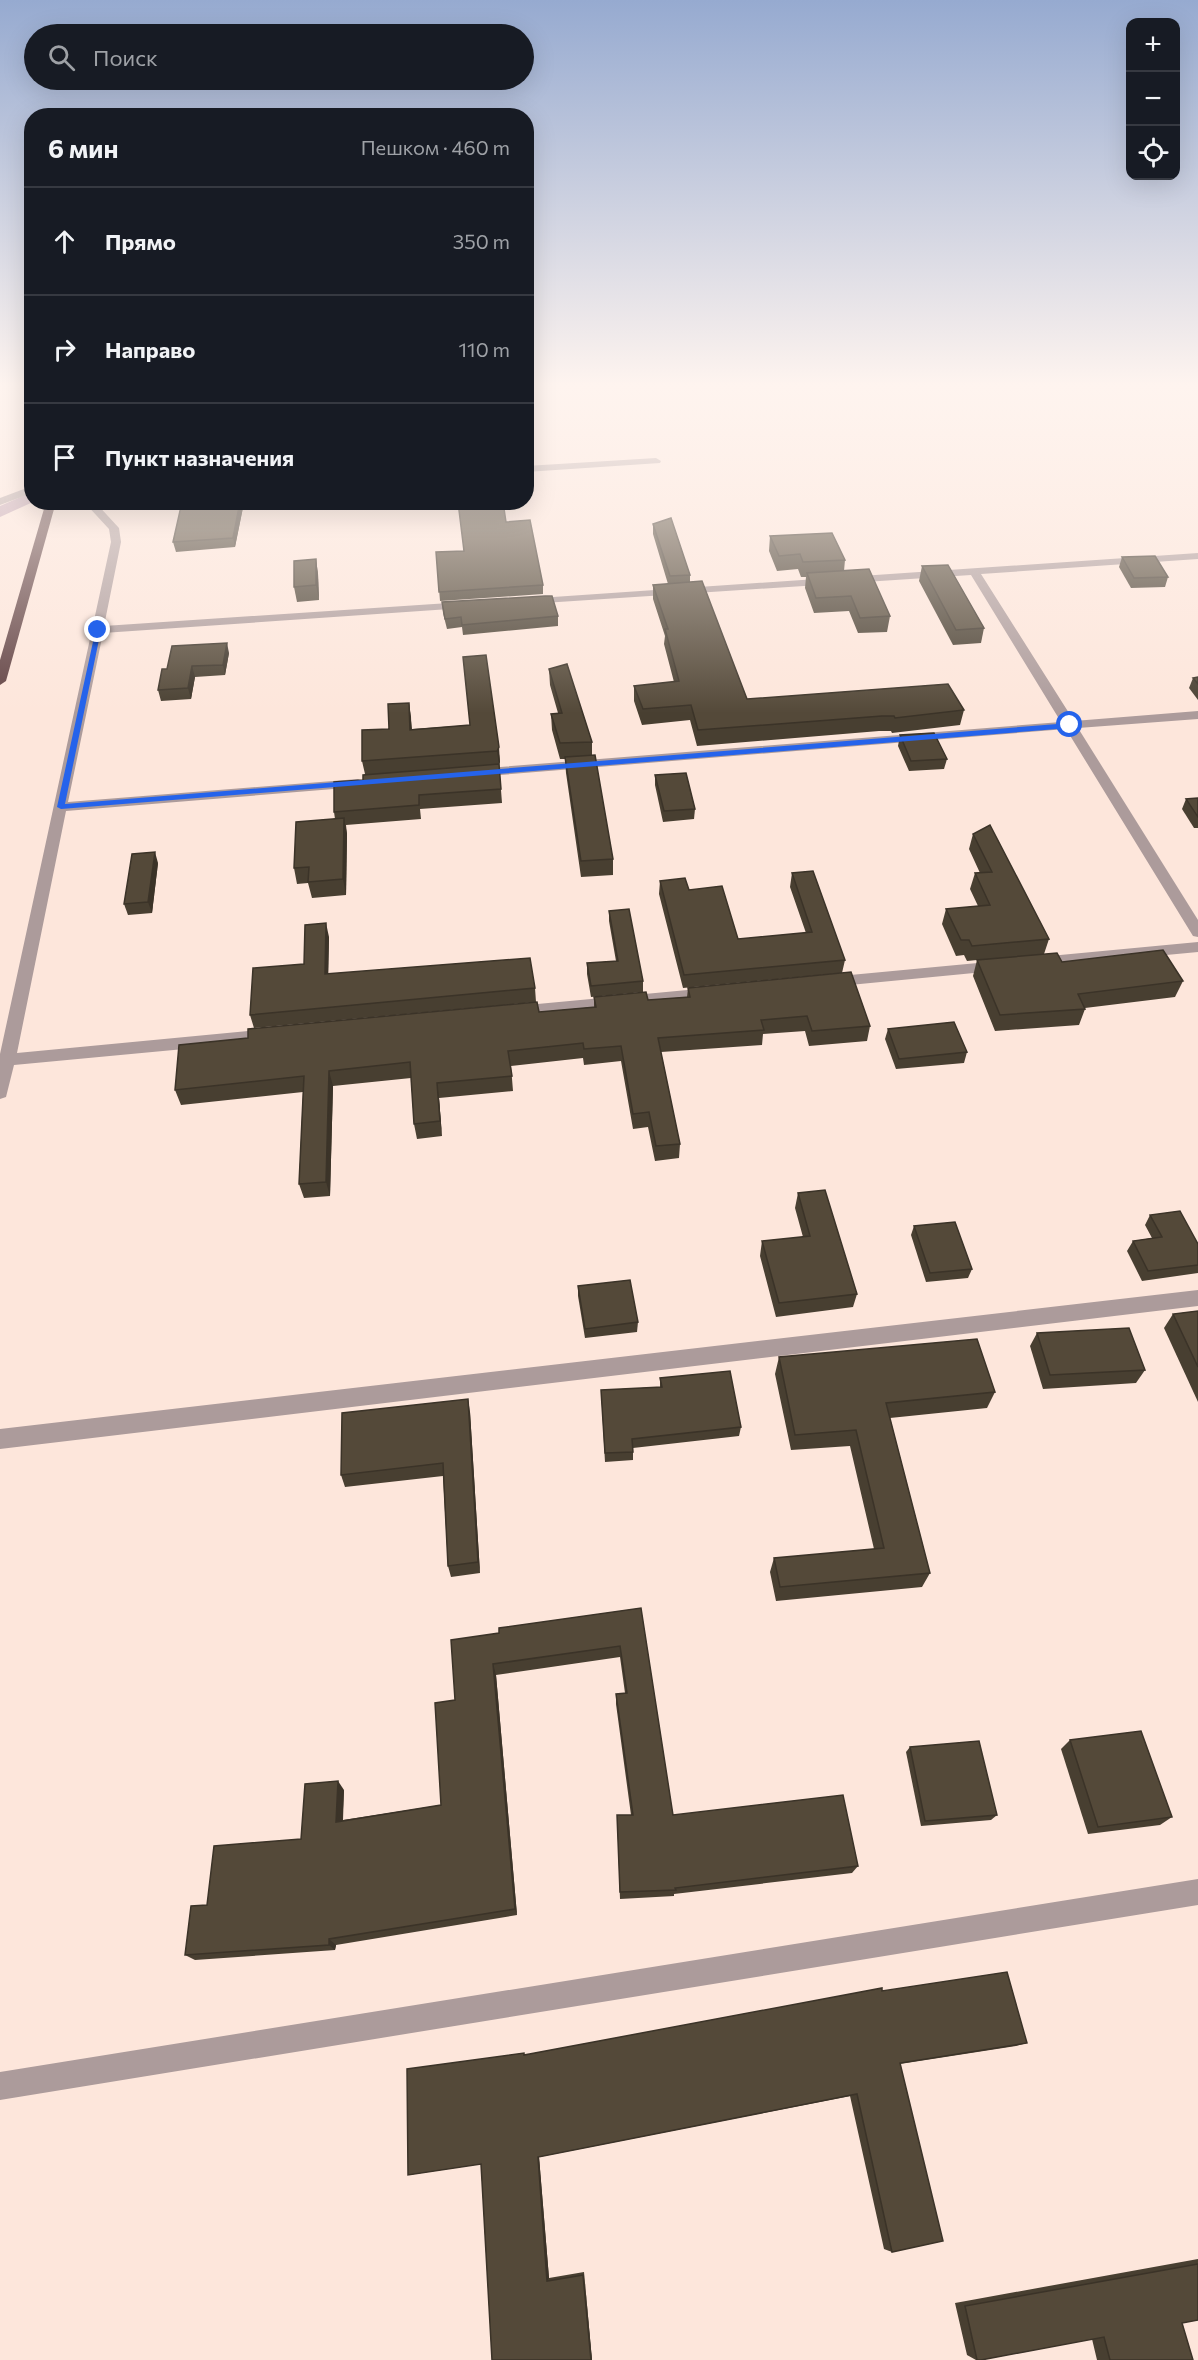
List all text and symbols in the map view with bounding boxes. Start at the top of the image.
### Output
map controls [1126,18,1180,180]
button: + [1126,18,1180,72]
search box [24,24,534,90]
icon: search [45,41,78,74]
text: Поиск [93,44,158,71]
button: − [1126,72,1180,126]
button: locate [1126,126,1180,180]
text: 6 мин [48,132,118,163]
text: Пешком · 460 m [361,135,510,159]
icon: ahead [48,225,81,258]
text: Прямо [105,228,176,255]
text: 350 m [453,229,510,253]
icon: right [48,333,81,366]
text: Направо [105,336,195,363]
text: 110 m [459,337,510,361]
icon: arrive [48,441,81,474]
text: Пункт назначения [105,444,294,471]
route end [84,616,110,642]
route start [1056,711,1082,737]

